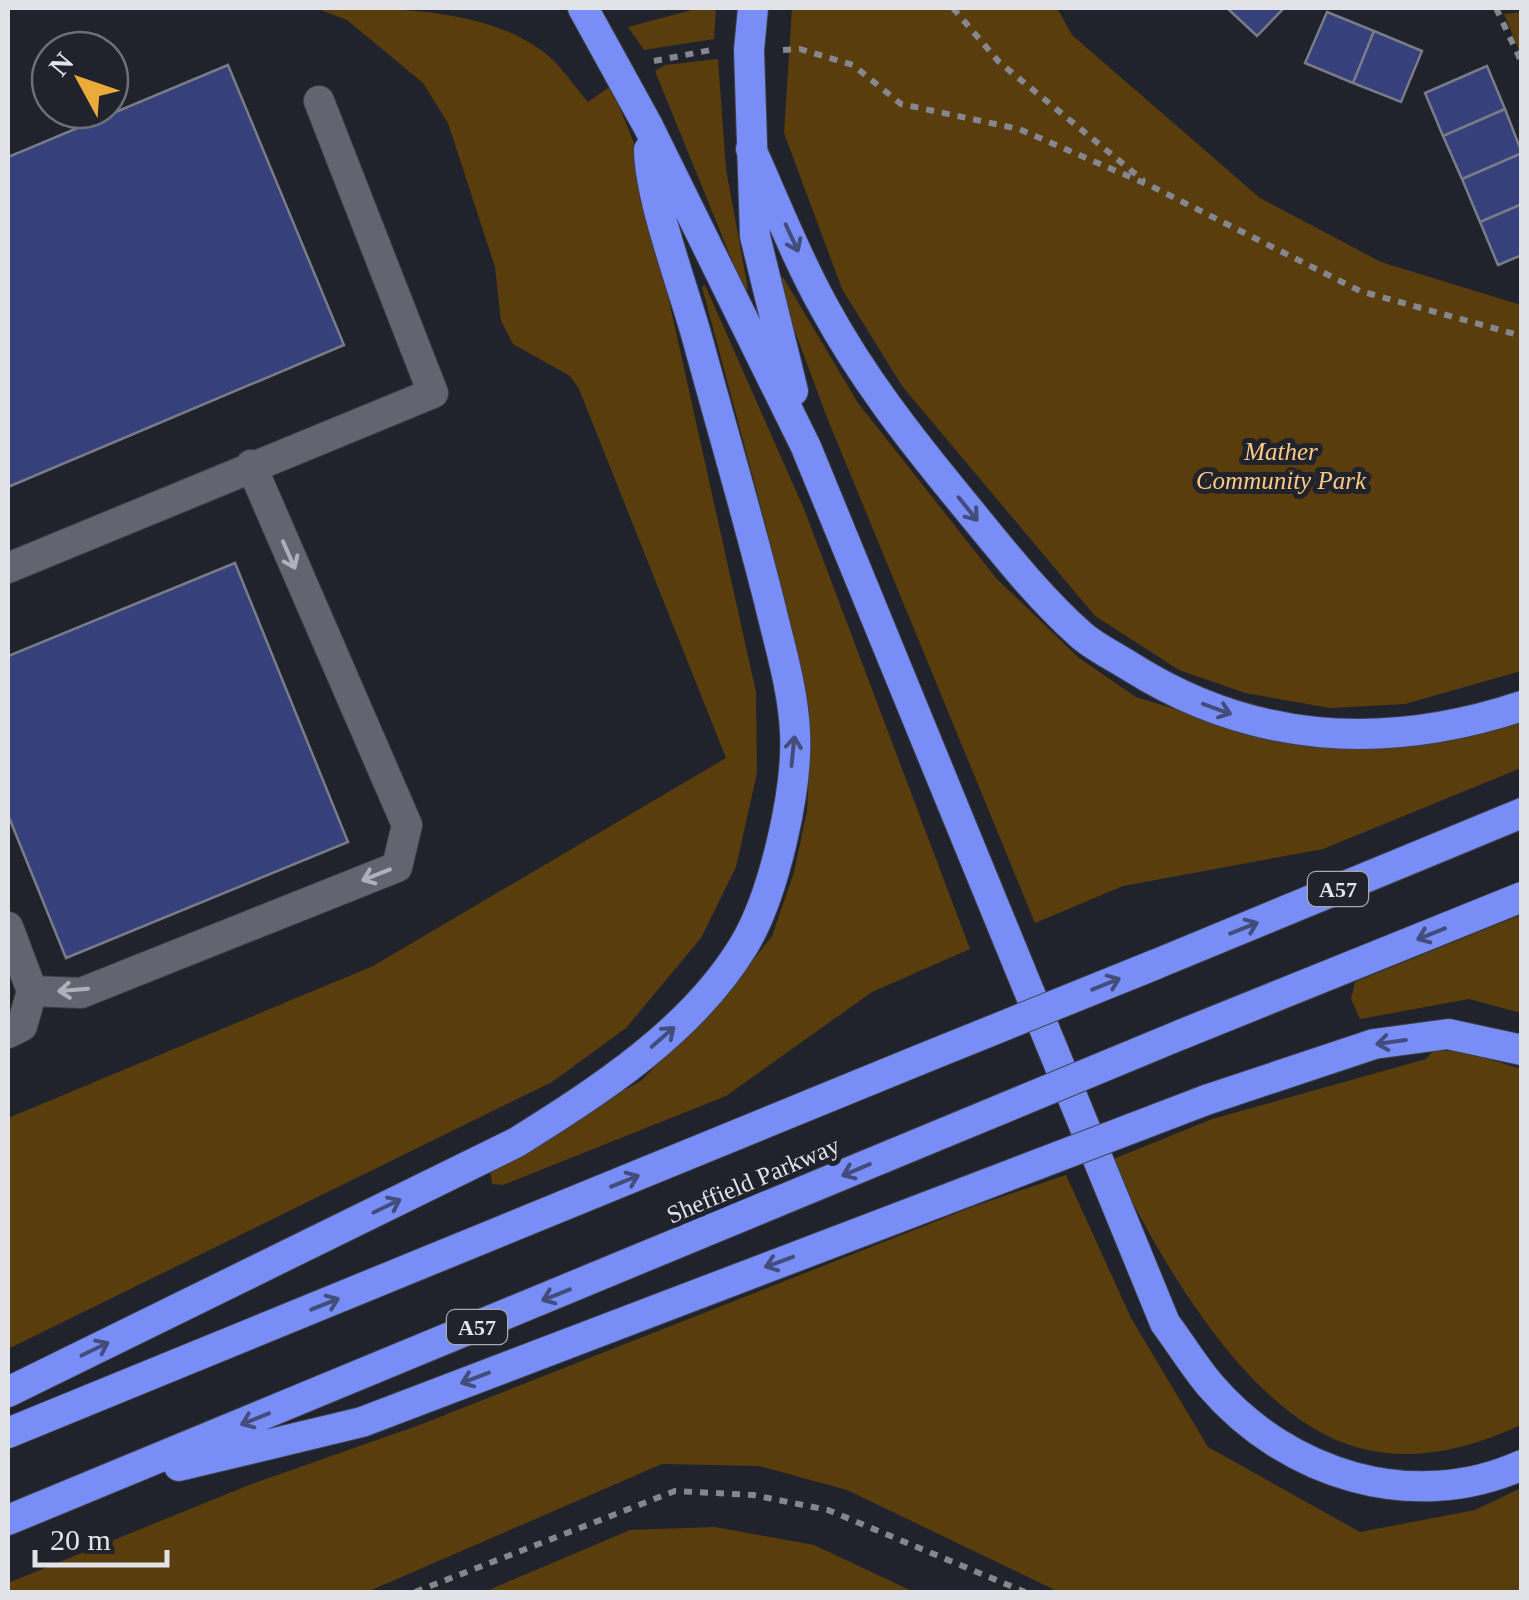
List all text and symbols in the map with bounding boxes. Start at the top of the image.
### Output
north arrow [30,30,130,130]
text: N [43,47,80,82]
one-way arrow [784,222,802,253]
park label: Mather Community Park [1196,438,1367,494]
one-way arrow [957,495,978,522]
one-way arrow [281,539,299,570]
one-way arrow [1201,701,1232,719]
one-way arrow [784,735,803,768]
one-way arrow [361,868,392,886]
road number: A57 [1308,872,1368,906]
one-way arrow [1229,917,1259,935]
one-way arrow [1416,926,1447,944]
one-way arrow [1091,974,1121,992]
one-way arrow [58,981,90,1000]
one-way arrow [649,1027,675,1049]
one-way arrow [1376,1033,1408,1052]
street label: Sheffield Parkway [663,1131,844,1229]
one-way arrow [841,1162,872,1180]
one-way arrow [609,1170,640,1188]
one-way arrow [371,1196,401,1215]
one-way arrow [764,1254,795,1272]
one-way arrow [541,1287,572,1305]
one-way arrow [309,1294,339,1312]
road number: A57 [447,1310,507,1344]
one-way arrow [79,1339,109,1358]
one-way arrow [461,1370,491,1388]
one-way arrow [241,1411,271,1429]
scale bar [35,1505,168,1567]
text: 20 m [50,1523,111,1556]

